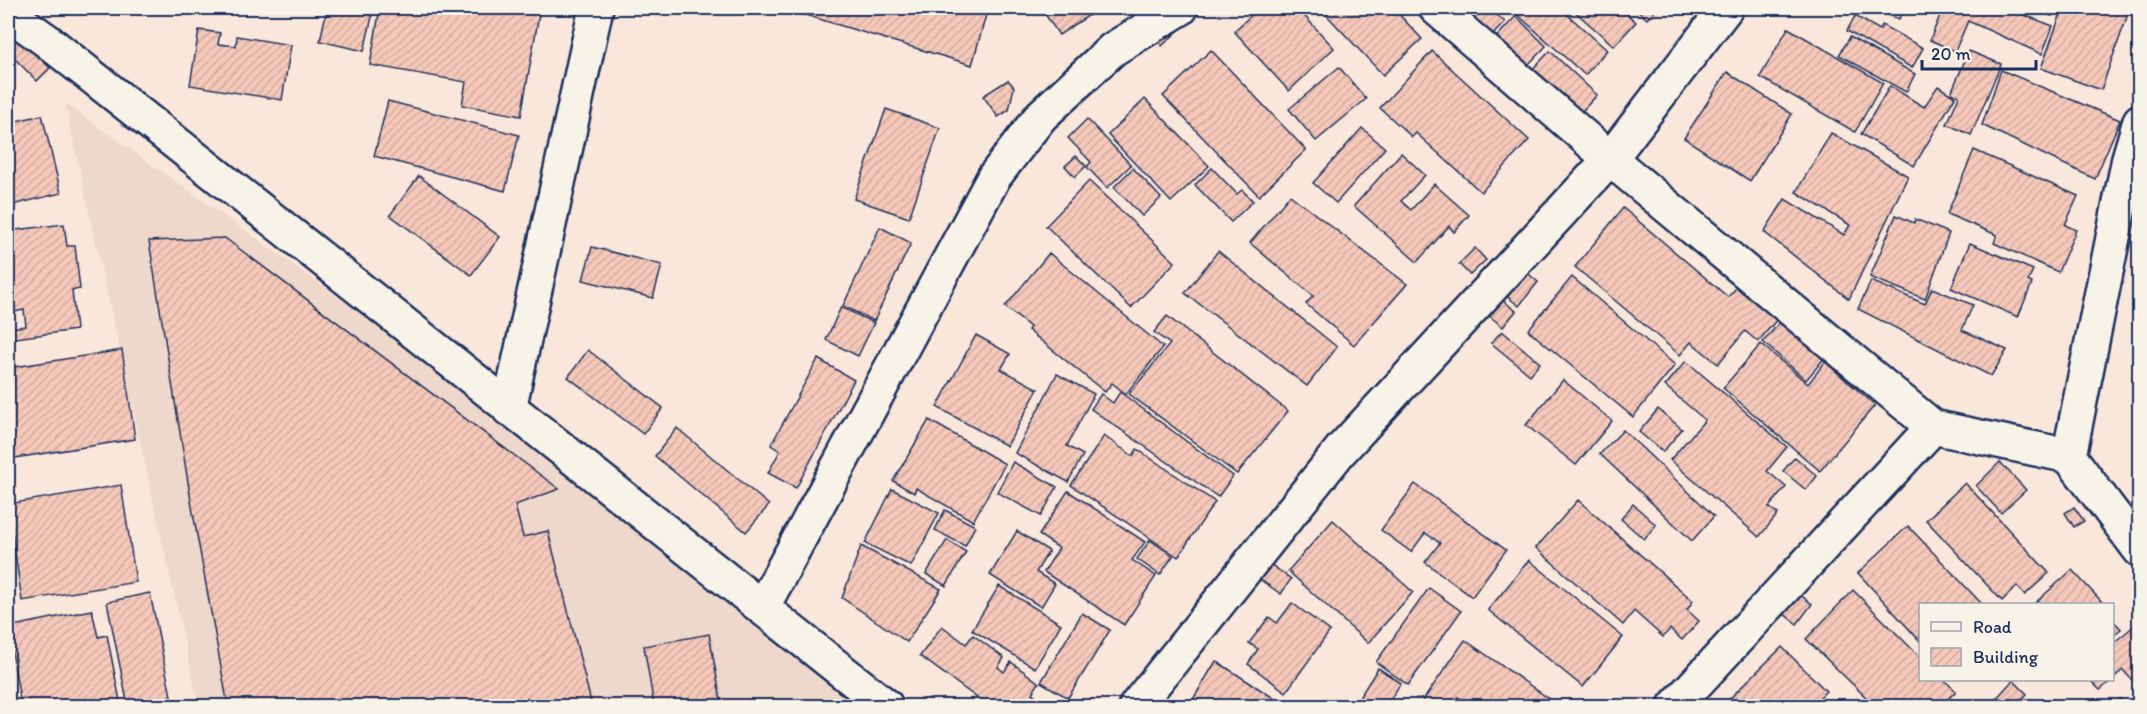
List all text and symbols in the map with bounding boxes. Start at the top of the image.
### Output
scale bar [1922,33,2036,71]
text: 20 m [1931,43,1971,65]
legend [1919,603,2114,681]
text: Road [1973,616,2012,638]
text: Building [1973,646,2039,668]

